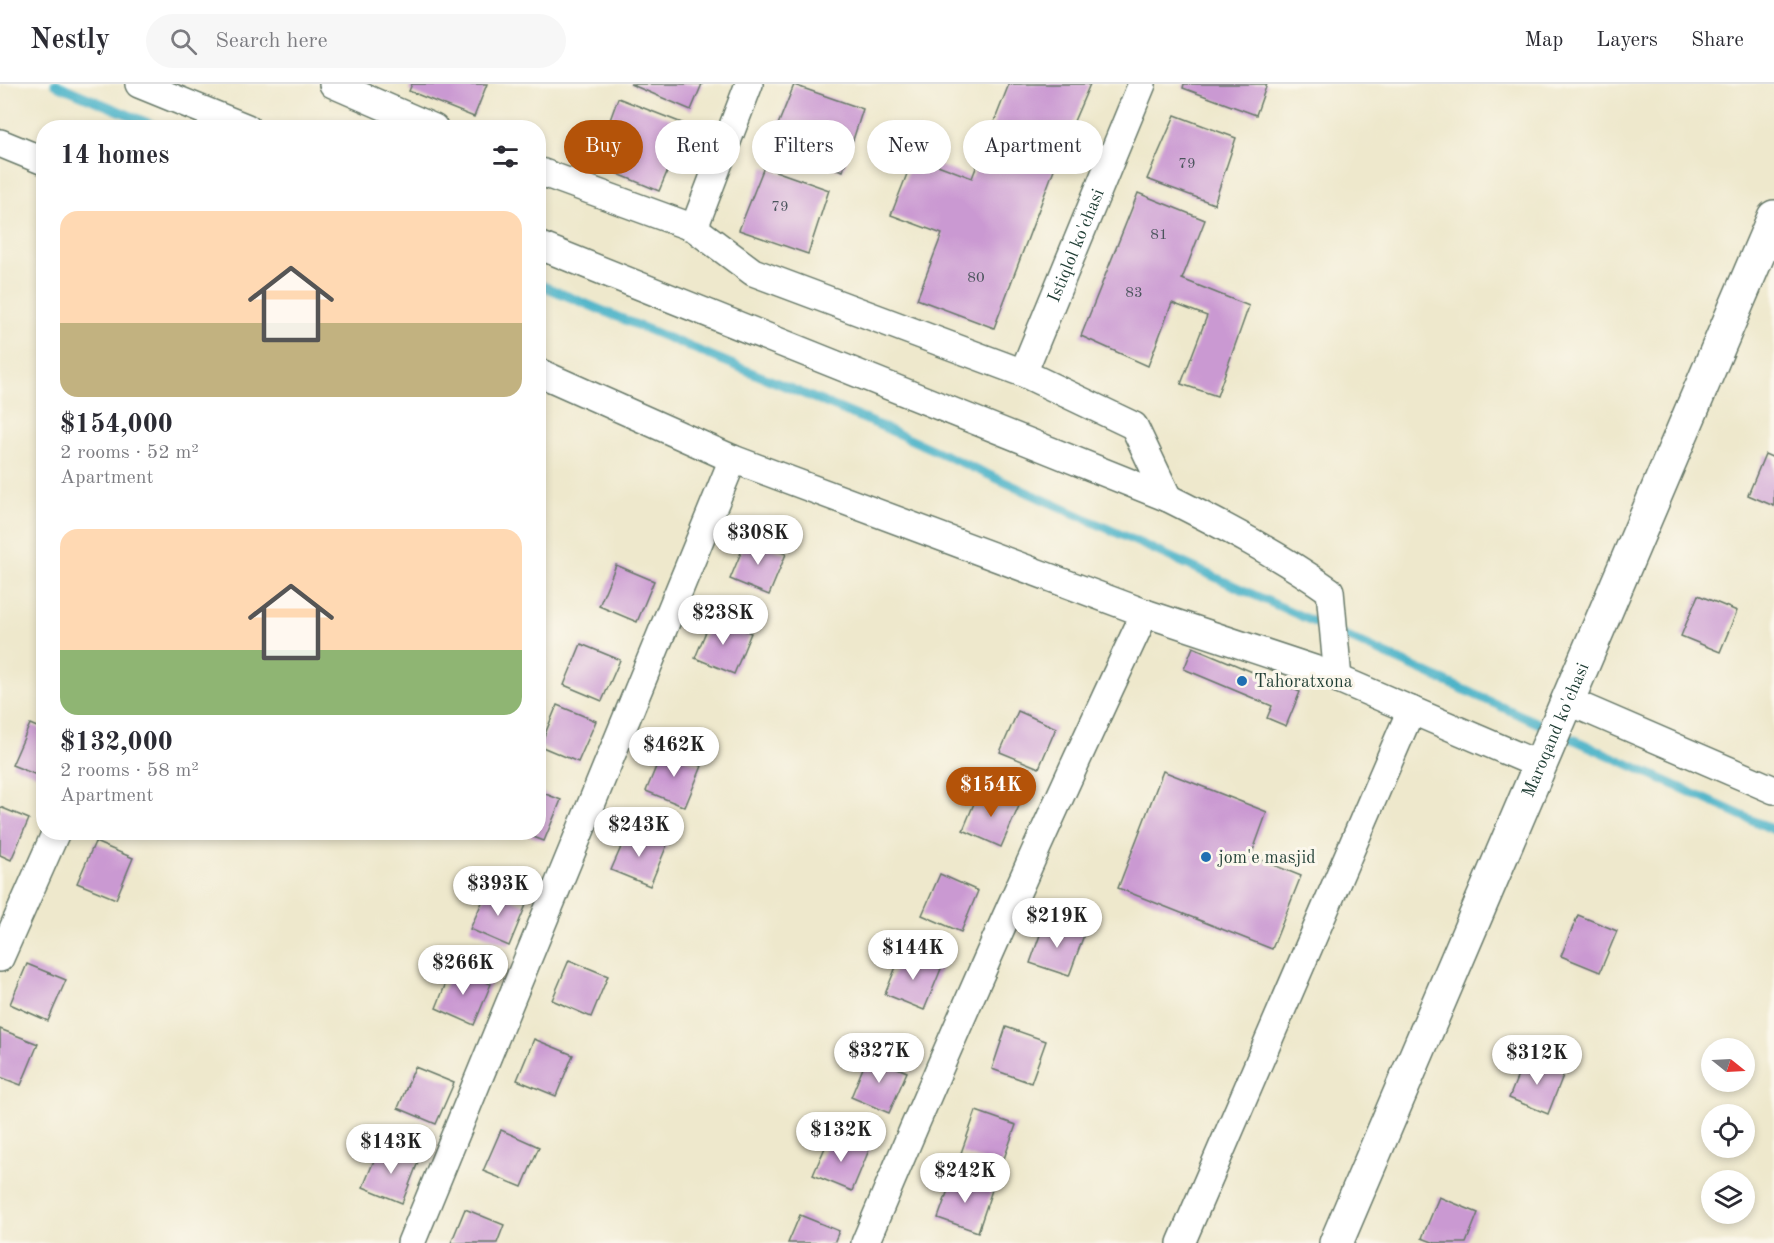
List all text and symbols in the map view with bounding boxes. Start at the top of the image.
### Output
search box [146,14,566,68]
icon: search [167,25,200,58]
text: Nestly [30,27,110,55]
text: Search here [215,30,328,52]
text: Map [1524,30,1563,51]
text: Layers [1596,30,1658,51]
text: Share [1691,30,1744,51]
chip: Buy [564,120,643,174]
chip: Rent [655,120,740,174]
chip: Filters [752,120,855,174]
chip: New [867,120,951,174]
chip: Apartment [963,120,1103,174]
icon: filters [489,140,522,173]
text: 14 homes [60,143,169,169]
house number: 79 [1178,157,1196,172]
street label: Istiqlol ko'chasi [1045,186,1108,305]
house number: 79 [771,200,789,215]
house number: 81 [1150,228,1168,243]
icon: home [237,250,345,358]
house number: 80 [967,271,985,286]
house number: 83 [1125,286,1143,301]
text: $154,000 [60,412,173,438]
text: 2 rooms · 52 m² [60,443,199,463]
text: Apartment [60,468,154,488]
pin: $308K [716,515,800,566]
text: $308K [727,524,789,544]
icon: home [237,568,345,676]
pin: $238K [681,595,765,646]
text: $238K [692,604,754,624]
street label: Maroqand ko'chasi [1519,660,1593,800]
place label: Tahoratxona [1254,673,1353,691]
marker: Tahoratxona [1235,674,1249,688]
pin: $462K [632,727,716,778]
text: $132,000 [60,730,173,756]
text: $462K [643,736,705,756]
text: 2 rooms · 58 m² [60,761,199,781]
pin: $154K [949,767,1033,818]
text: $154K [960,776,1022,796]
text: Apartment [60,786,154,806]
pin: $243K [597,807,681,858]
text: $243K [608,816,670,836]
place label: jom'e masjid [1217,849,1316,867]
marker: jom'e masjid [1199,850,1213,864]
pin: $393K [456,866,540,917]
text: $393K [467,875,529,895]
pin: $219K [1015,898,1099,949]
text: $219K [1026,907,1088,927]
pin: $144K [871,930,955,981]
text: $144K [882,939,944,959]
pin: $266K [421,945,505,996]
text: $266K [432,954,494,974]
pin: $327K [837,1033,921,1084]
pin: $312K [1495,1035,1579,1086]
north arrow [1701,1038,1755,1092]
map controls [1701,1038,1755,1224]
text: $327K [848,1042,910,1062]
text: $312K [1506,1044,1568,1064]
button: locate [1701,1104,1755,1158]
pin: $132K [799,1112,883,1163]
text: $132K [810,1121,872,1141]
pin: $143K [349,1124,433,1175]
text: $143K [360,1133,422,1153]
pin: $242K [923,1153,1007,1204]
text: $242K [934,1162,996,1182]
button: layers [1701,1170,1755,1224]

